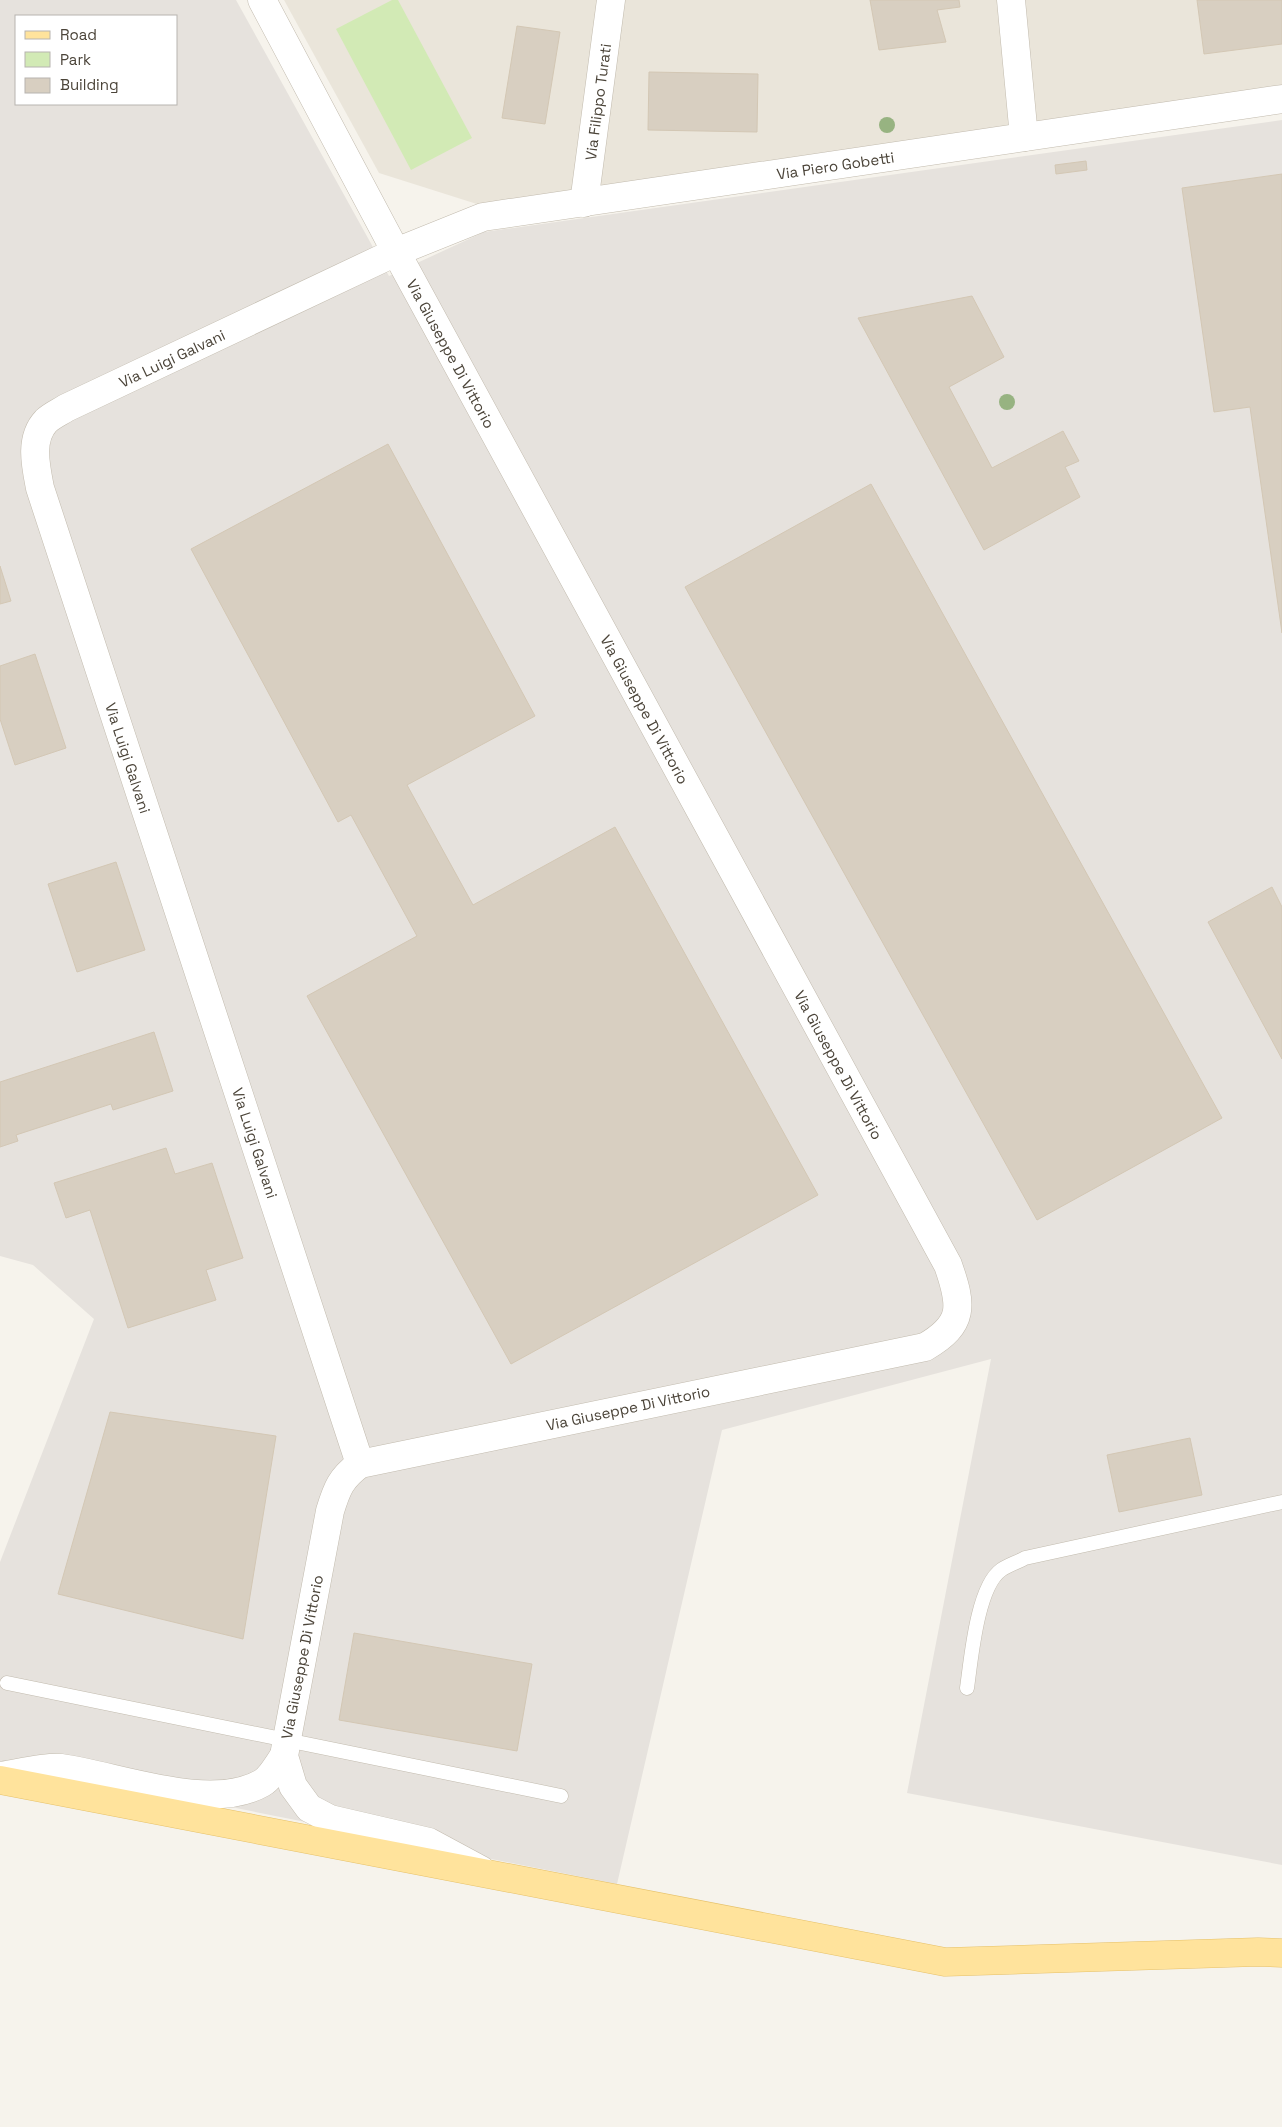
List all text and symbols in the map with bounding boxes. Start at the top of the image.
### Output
legend [15,15,178,105]
text: Road [60,25,97,44]
street label: Via Filippo Turati [580,42,615,162]
text: Park [60,50,91,69]
text: Building [60,75,119,94]
street label: Via Piero Gobetti [775,147,895,183]
street label: Via Giuseppe Di Vittorio [403,276,500,431]
street label: Via Luigi Galvani [116,325,228,391]
street label: Via Giuseppe Di Vittorio [597,631,693,787]
street label: Via Luigi Galvani [101,700,155,816]
street label: Via Giuseppe Di Vittorio [791,987,887,1143]
street label: Via Luigi Galvani [228,1085,282,1201]
street label: Via Giuseppe Di Vittorio [544,1381,712,1435]
street label: Via Giuseppe Di Vittorio [277,1573,327,1741]

